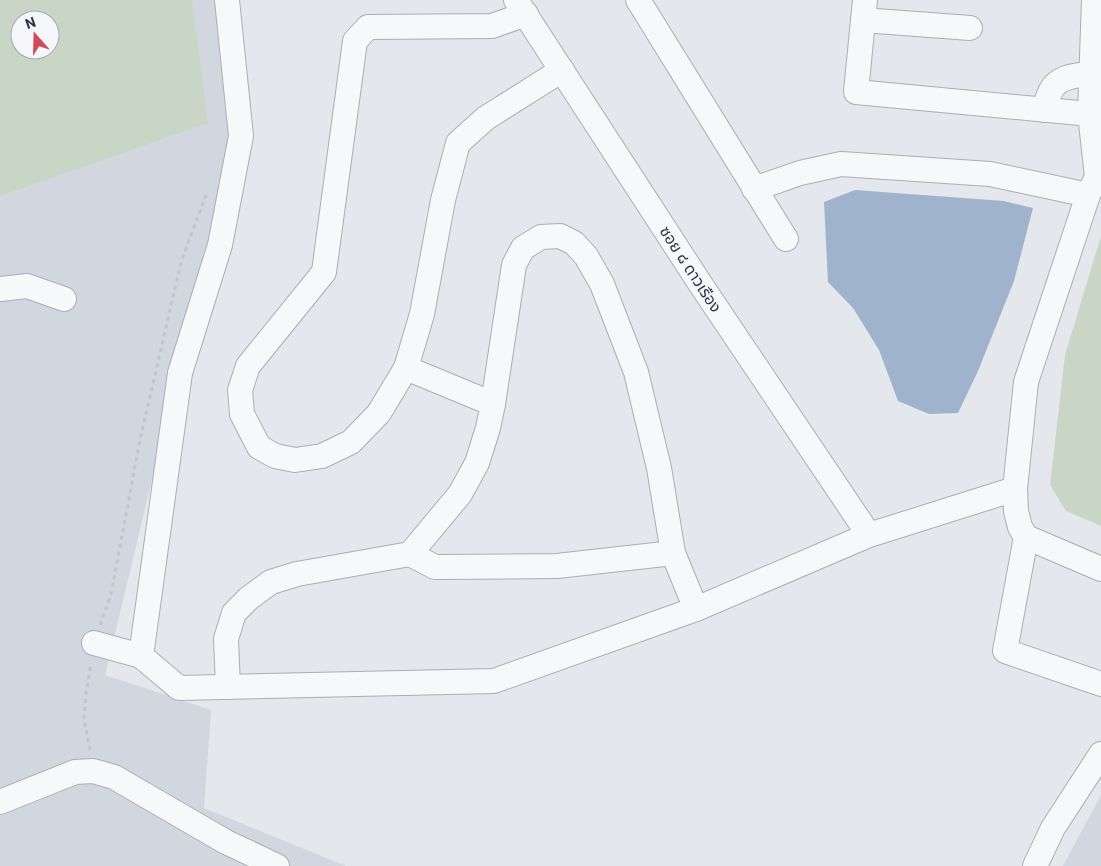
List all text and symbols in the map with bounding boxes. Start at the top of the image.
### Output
north arrow [10,10,60,60]
text: N [23,14,38,32]
street label: ซอย ๘ ดาวเรือง [656,223,725,316]

